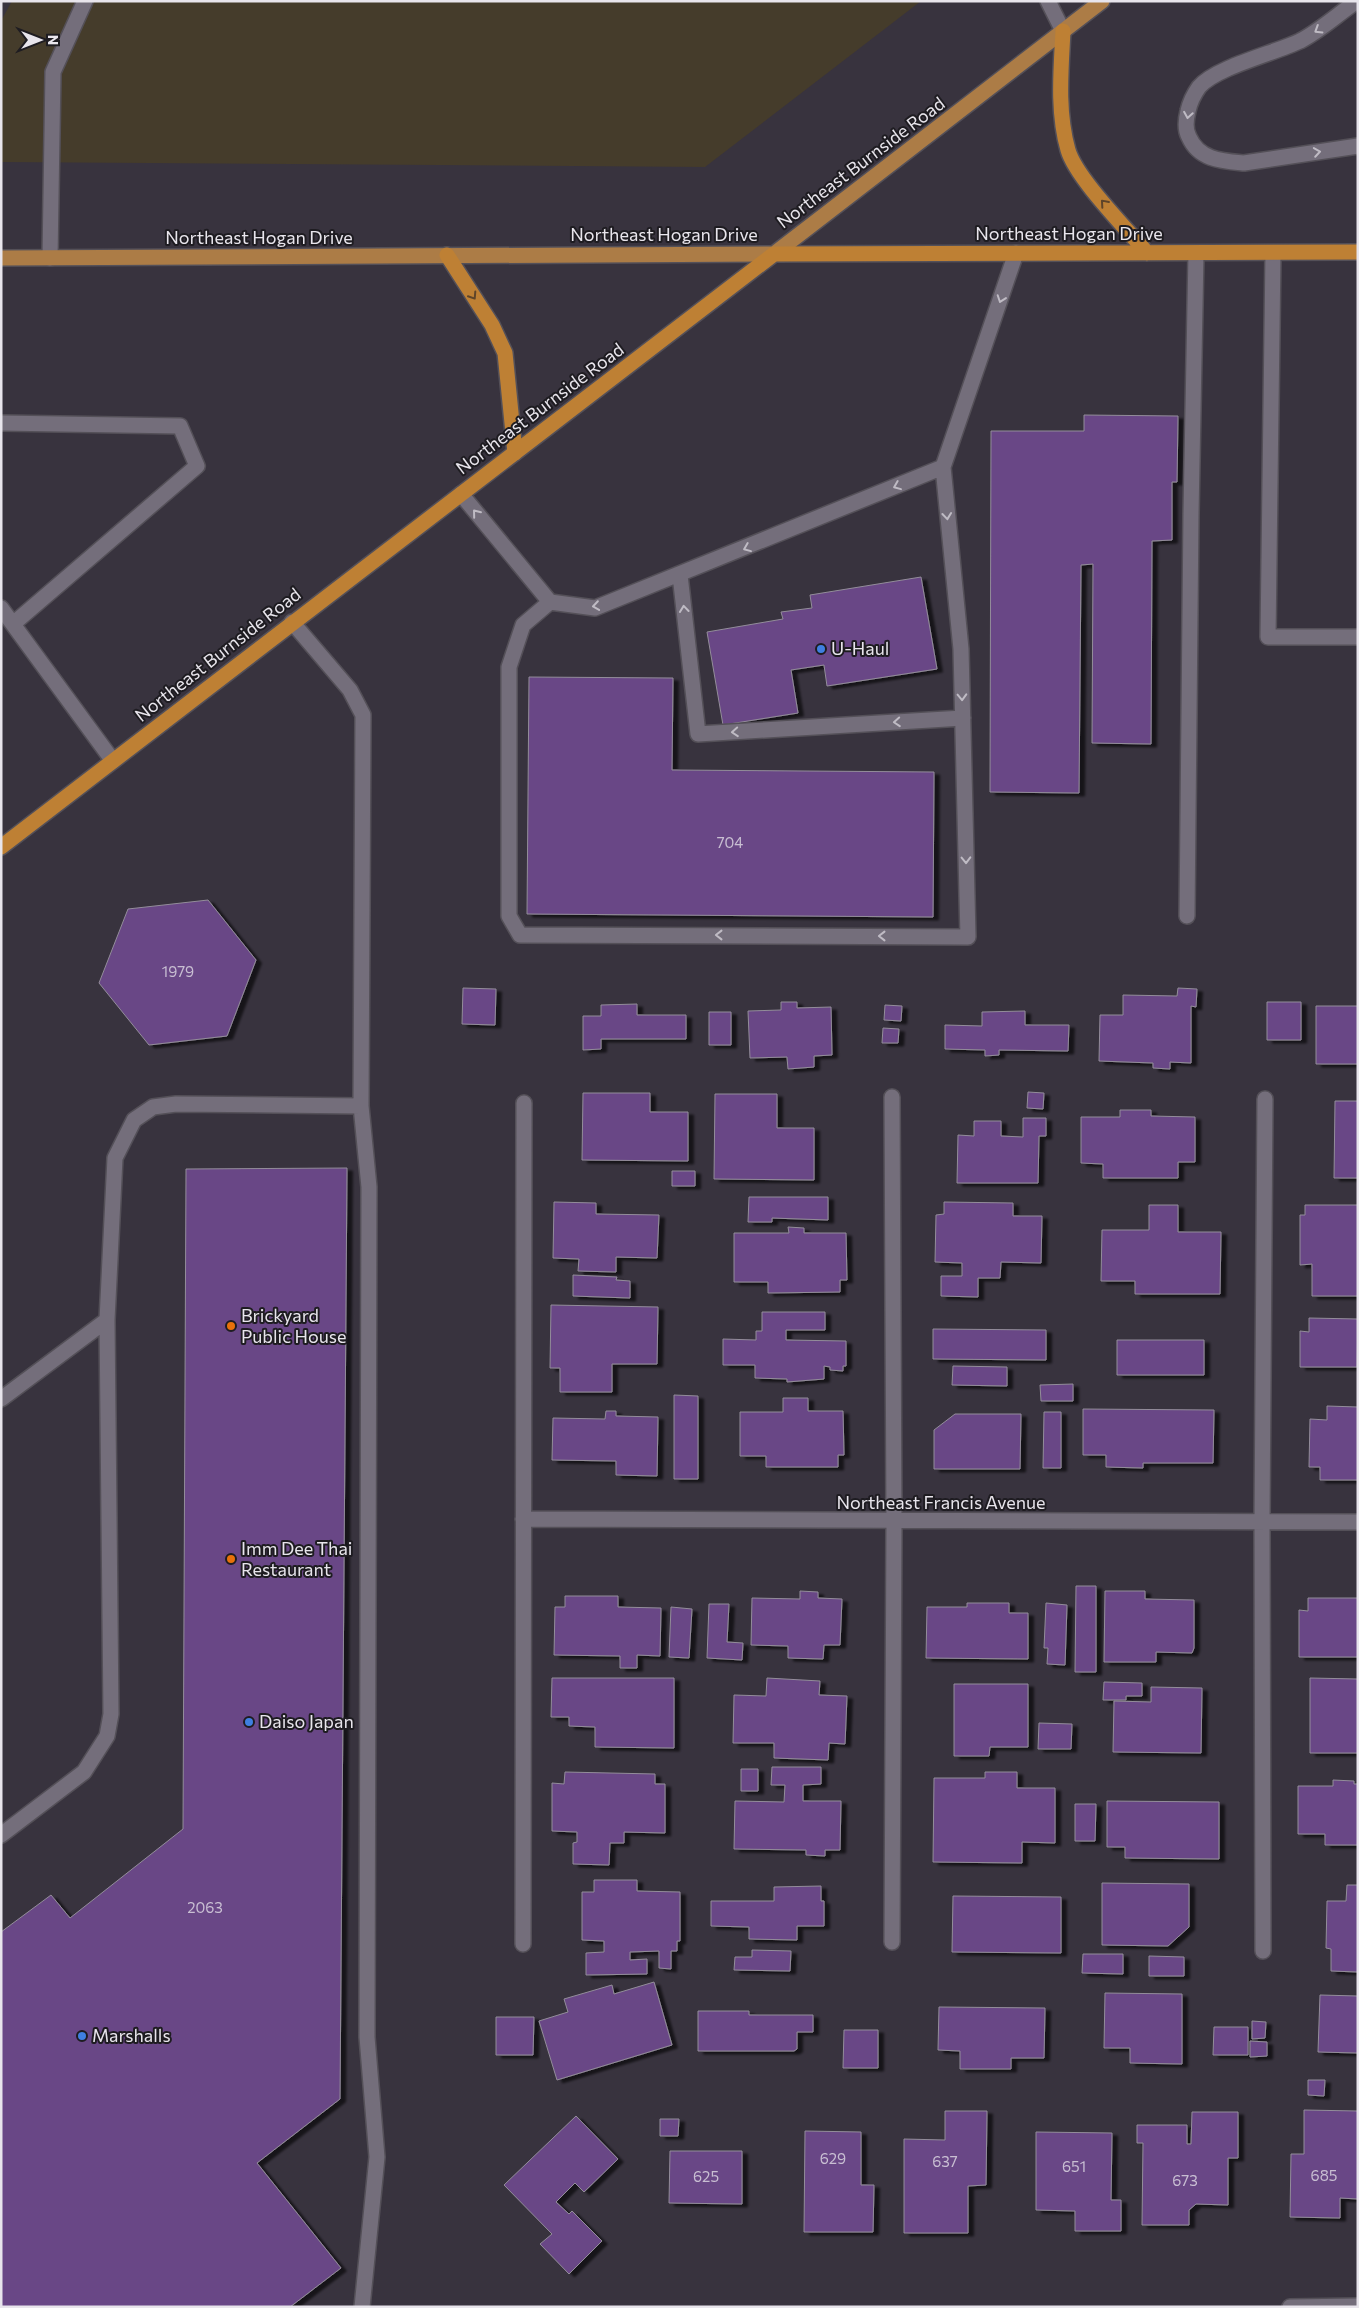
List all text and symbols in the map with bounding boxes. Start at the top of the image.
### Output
north arrow [15,15,65,65]
one-way arrow [1314,24,1323,33]
text: N [45,35,62,45]
street label: Northeast Burnside Road [772,92,949,233]
one-way arrow [1183,111,1194,119]
one-way arrow [1314,147,1322,158]
one-way arrow [1101,199,1110,208]
street label: Northeast Hogan Drive [975,222,1163,244]
street label: Northeast Hogan Drive [570,223,758,245]
street label: Northeast Hogan Drive [165,226,353,248]
one-way arrow [467,290,476,300]
one-way arrow [996,294,1006,303]
street label: Northeast Burnside Road [451,338,628,479]
one-way arrow [894,480,902,490]
one-way arrow [473,509,482,518]
one-way arrow [942,512,953,520]
one-way arrow [743,541,752,552]
street label: Northeast Burnside Road [130,583,305,726]
one-way arrow [592,600,600,611]
one-way arrow [679,605,690,613]
place label: U-Haul [831,637,889,659]
marker: U-Haul [815,643,827,655]
one-way arrow [957,694,968,702]
one-way arrow [893,716,901,727]
one-way arrow [730,726,738,737]
house number: 704 [717,833,743,851]
one-way arrow [961,856,971,864]
one-way arrow [715,930,723,941]
one-way arrow [878,931,886,941]
house number: 1979 [162,962,194,980]
place label: Brickyard Public House [241,1304,347,1347]
marker: Brickyard Public House [225,1320,237,1332]
street label: Northeast Francis Avenue [836,1491,1046,1513]
place label: Imm Dee Thai Restaurant [241,1537,352,1580]
marker: Imm Dee Thai Restaurant [225,1553,237,1565]
place label: Daiso Japan [259,1710,354,1732]
marker: Daiso Japan [243,1716,255,1728]
house number: 2063 [187,1898,223,1916]
place label: Marshalls [92,2024,171,2046]
marker: Marshalls [76,2030,88,2042]
house number: 629 [820,2149,846,2167]
house number: 637 [932,2152,958,2170]
house number: 651 [1062,2157,1086,2175]
house number: 685 [1311,2166,1337,2184]
house number: 625 [693,2167,719,2185]
house number: 673 [1172,2171,1198,2189]

